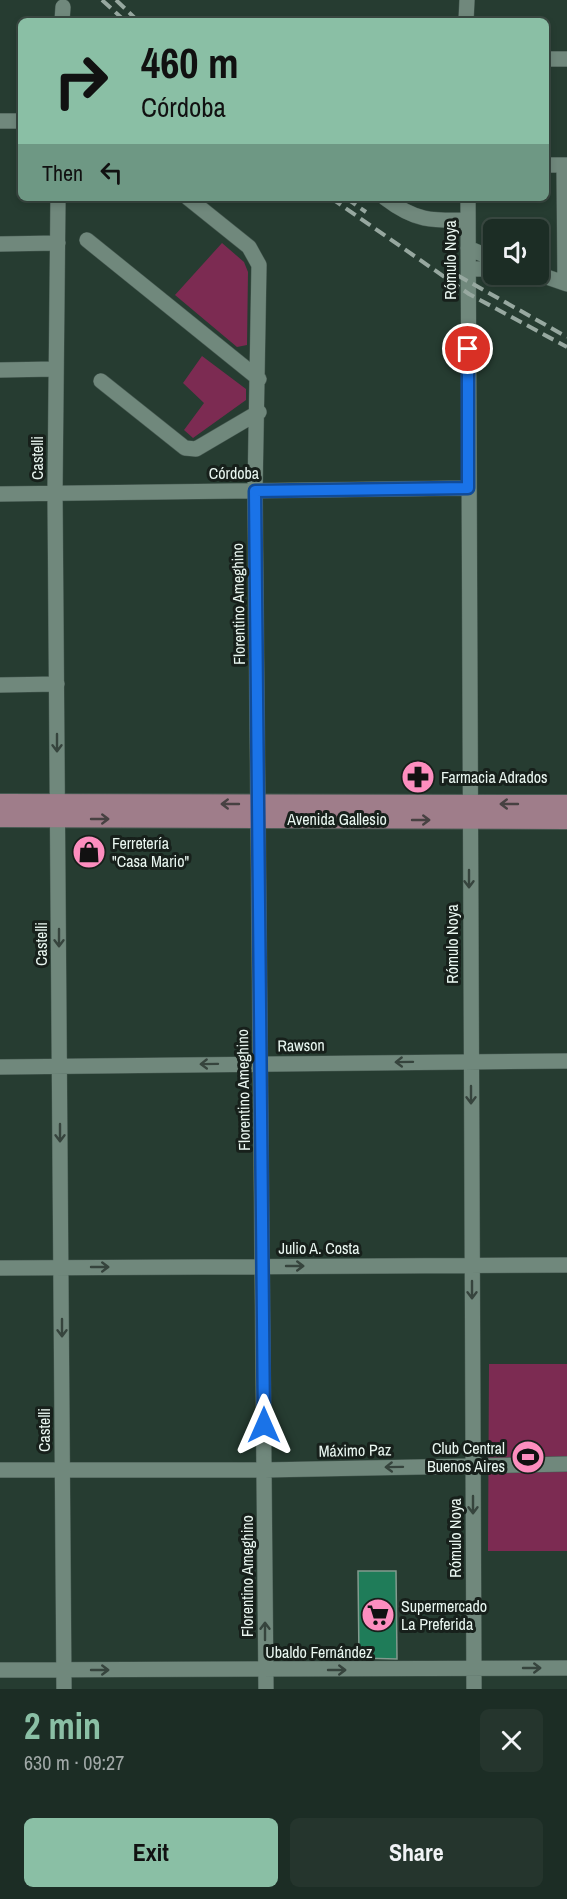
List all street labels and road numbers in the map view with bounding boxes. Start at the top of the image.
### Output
street label: Rómulo Noya [439,220,461,300]
street label: Castelli [26,436,48,480]
street label: Córdoba [209,462,260,484]
street label: Florentino Ameghino [226,543,250,665]
street label: Avenida Gallesio [286,808,387,830]
street label: Rómulo Noya [441,904,463,984]
street label: Castelli [30,922,52,966]
street label: Florentino Ameghino [231,1029,255,1151]
street label: Rawson [277,1034,325,1056]
street label: Julio A. Costa [279,1237,360,1259]
street label: Castelli [33,1408,55,1452]
street label: Máximo Paz [318,1438,392,1462]
street label: Rómulo Noya [444,1498,466,1578]
street label: Florentino Ameghino [236,1515,258,1637]
street label: Ubaldo Fernández [265,1641,373,1663]

